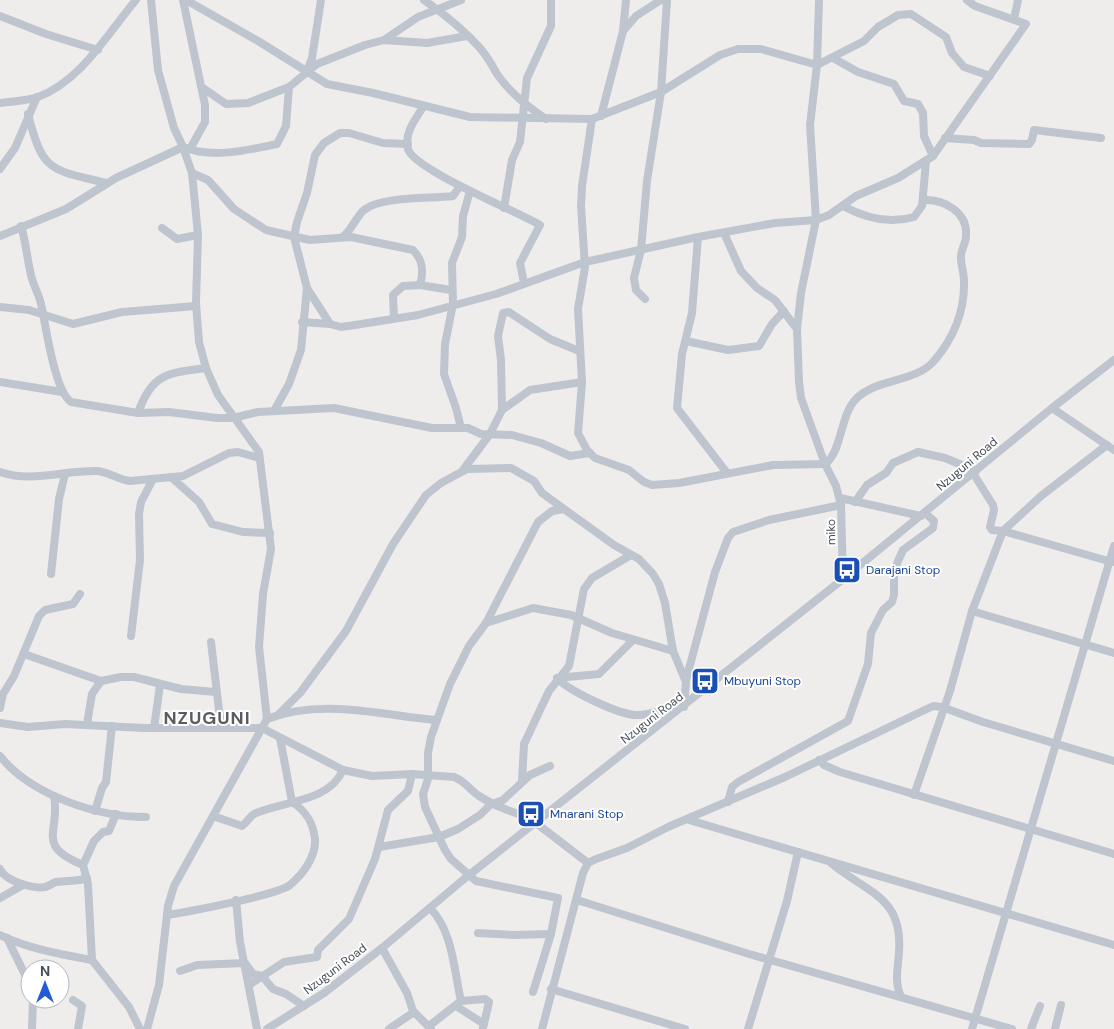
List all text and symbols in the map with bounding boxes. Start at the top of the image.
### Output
street label: Nzuguni Road [933,434,1001,494]
street label: miko [823,519,839,545]
bus stop icon: Darajani Stop [832,555,862,585]
place label: Darajani Stop [866,562,940,578]
bus stop icon: Mbuyuni Stop [690,666,720,696]
place label: Mbuyuni Stop [724,673,801,689]
street label: Nzuguni Road [617,689,687,747]
district label: NZUGUNI [163,706,251,730]
bus stop icon: Mnarani Stop [516,799,546,829]
place label: Mnarani Stop [550,806,624,822]
street label: Nzuguni Road [300,940,370,998]
north arrow [20,959,70,1009]
text: N [40,962,50,980]

